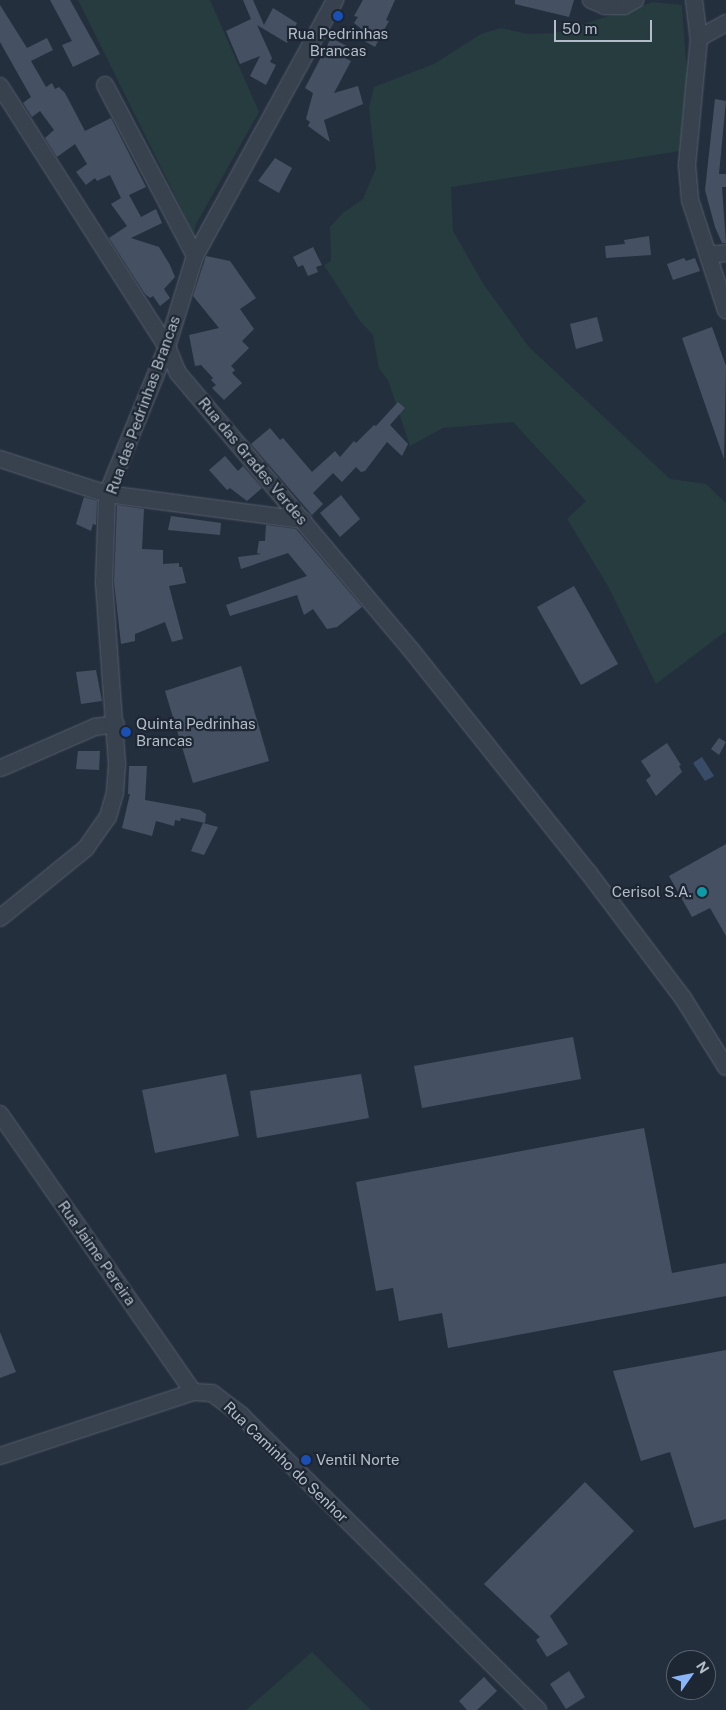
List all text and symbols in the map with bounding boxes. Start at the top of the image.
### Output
marker: Rua Pedrinhas Brancas [332,10,344,22]
scale bar [556,10,654,42]
text: 50 m [562,20,597,37]
place label: Rua Pedrinhas Brancas [288,24,388,59]
street label: Rua das Pedrinhas Brancas [102,313,184,497]
street label: Rua das Grades Verdes [194,393,312,529]
place label: Quinta Pedrinhas Brancas [136,714,256,749]
marker: Quinta Pedrinhas Brancas [120,726,132,738]
place label: Cerisol S.A. [612,883,692,901]
marker: Cerisol S.A. [696,886,708,898]
street label: Rua Jaime Pereira [54,1197,140,1309]
street label: Rua Caminho do Senhor [220,1398,352,1526]
place label: Ventil Norte [316,1451,400,1469]
marker: Ventil Norte [300,1454,312,1466]
north arrow [666,1650,716,1700]
text: N [693,1658,712,1676]

